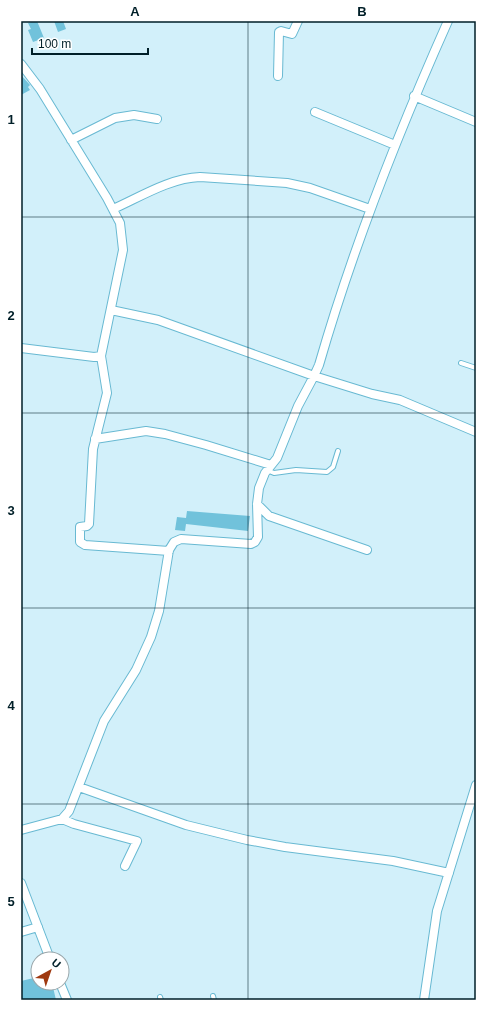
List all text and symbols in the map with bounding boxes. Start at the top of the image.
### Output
text: A [130,4,140,19]
text: B [357,4,367,19]
scale bar [32,30,148,56]
text: 100 m [38,37,71,51]
text: 1 [7,112,15,127]
text: 2 [7,308,15,323]
text: 3 [7,503,15,518]
text: 4 [7,698,15,713]
text: 5 [7,894,15,909]
north arrow [30,951,70,991]
text: U [50,956,63,971]

